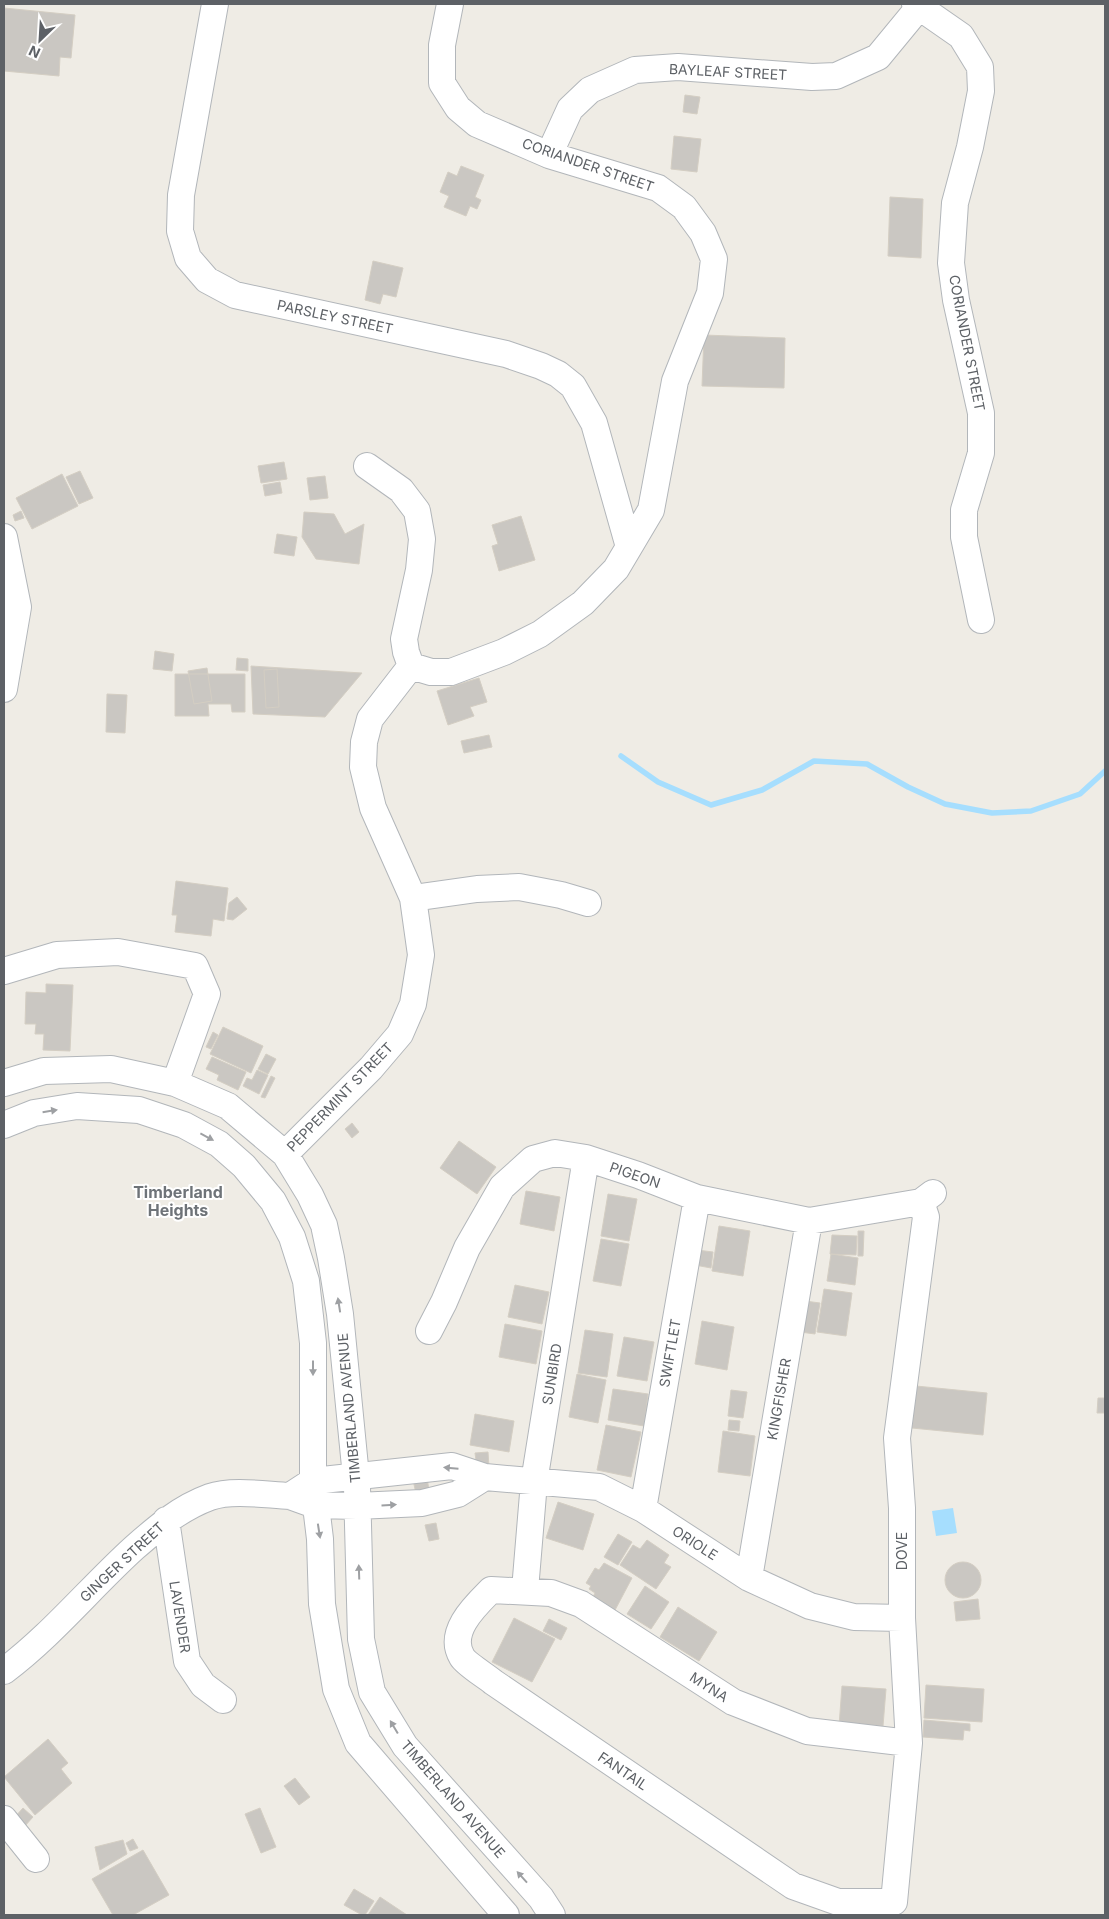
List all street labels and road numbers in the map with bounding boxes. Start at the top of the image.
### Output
street label: BAYLEAF STREET [668,60,788,83]
street label: CORIANDER STREET [520,134,656,195]
street label: CORIANDER STREET [946,273,989,412]
street label: PARSLEY STREET [276,296,395,337]
street label: PEPPERMINT STREET [283,1038,396,1155]
street label: PIGEON [607,1158,663,1191]
street label: SWIFTLET [655,1317,684,1388]
street label: TIMBERLAND AVENUE [333,1332,364,1484]
street label: SUNBIRD [538,1342,565,1406]
street label: KINGFISHER [763,1357,794,1441]
street label: GINGER STREET [76,1518,167,1605]
street label: ORIOLE [669,1522,721,1563]
street label: DOVE [893,1532,910,1570]
street label: LAVENDER [166,1580,195,1654]
street label: MYNA [687,1668,732,1705]
street label: TIMBERLAND AVENUE [398,1736,509,1861]
street label: FANTAIL [595,1748,651,1793]

